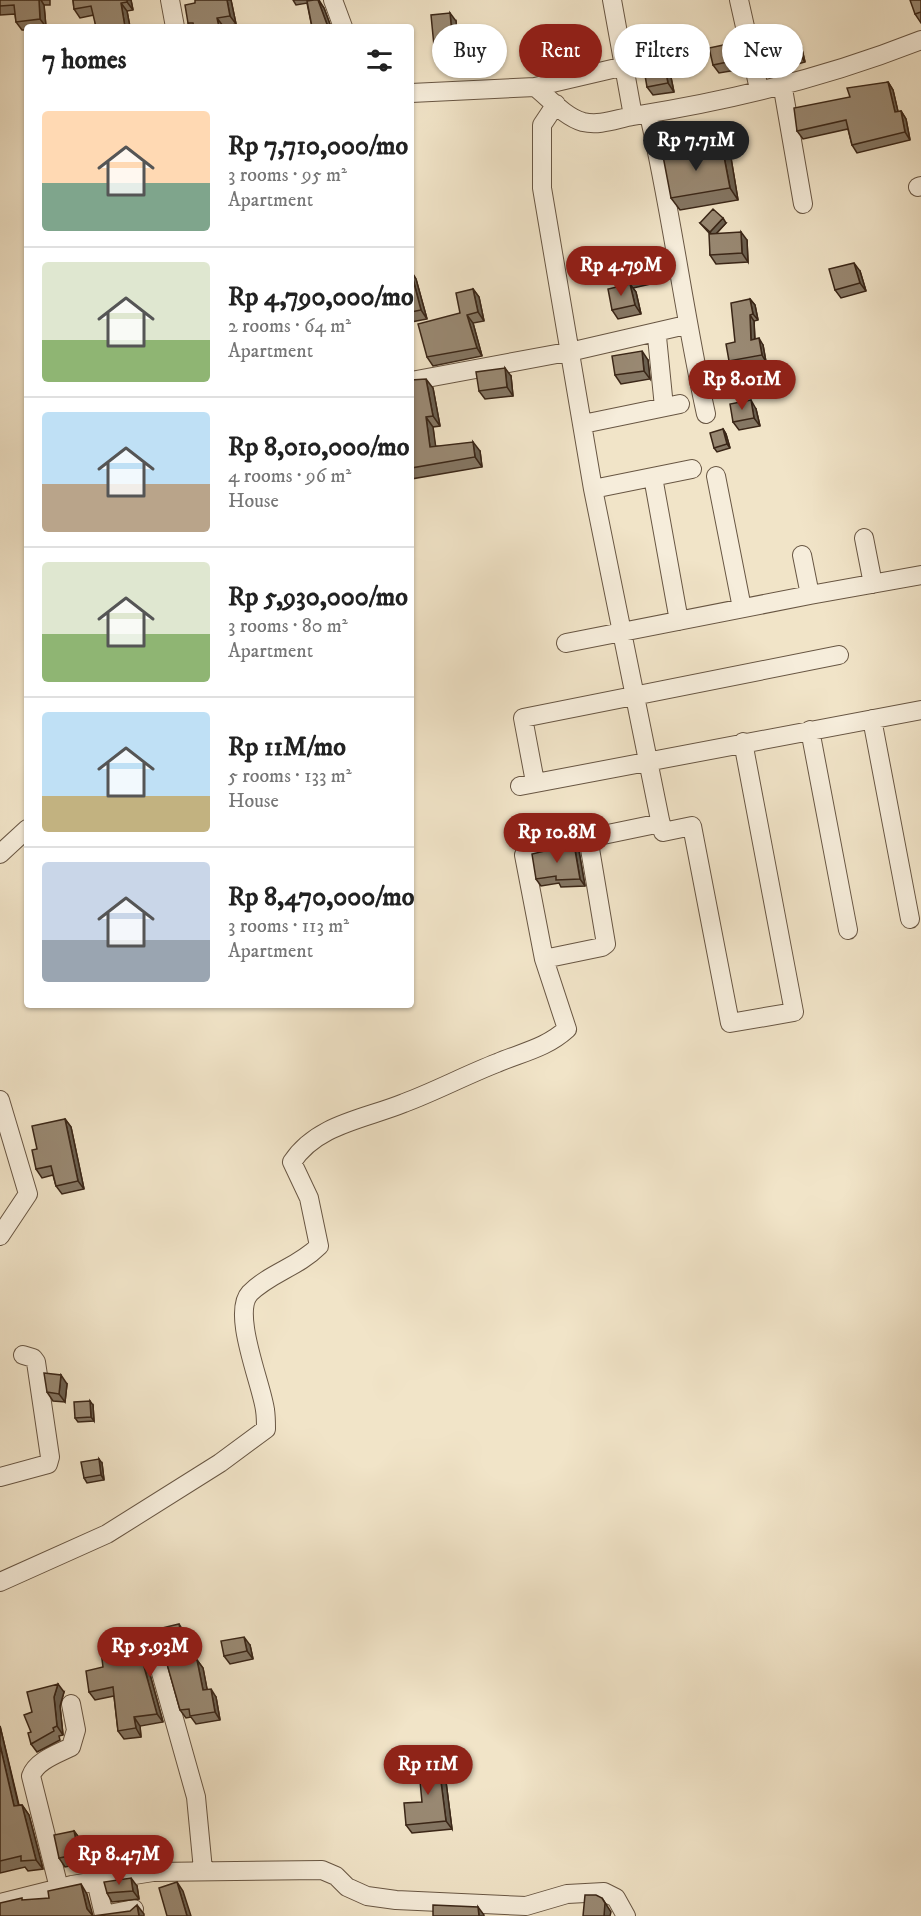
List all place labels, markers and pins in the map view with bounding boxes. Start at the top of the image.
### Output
pin: Rp 7.71M [634,121,758,172]
pin: Rp 4.79M [559,246,683,297]
pin: Rp 8.01M [680,360,804,411]
pin: Rp 10.8M [495,813,619,864]
pin: Rp 5.93M [88,1627,212,1678]
pin: Rp 11M [379,1745,477,1796]
pin: Rp 8.47M [57,1835,181,1886]

